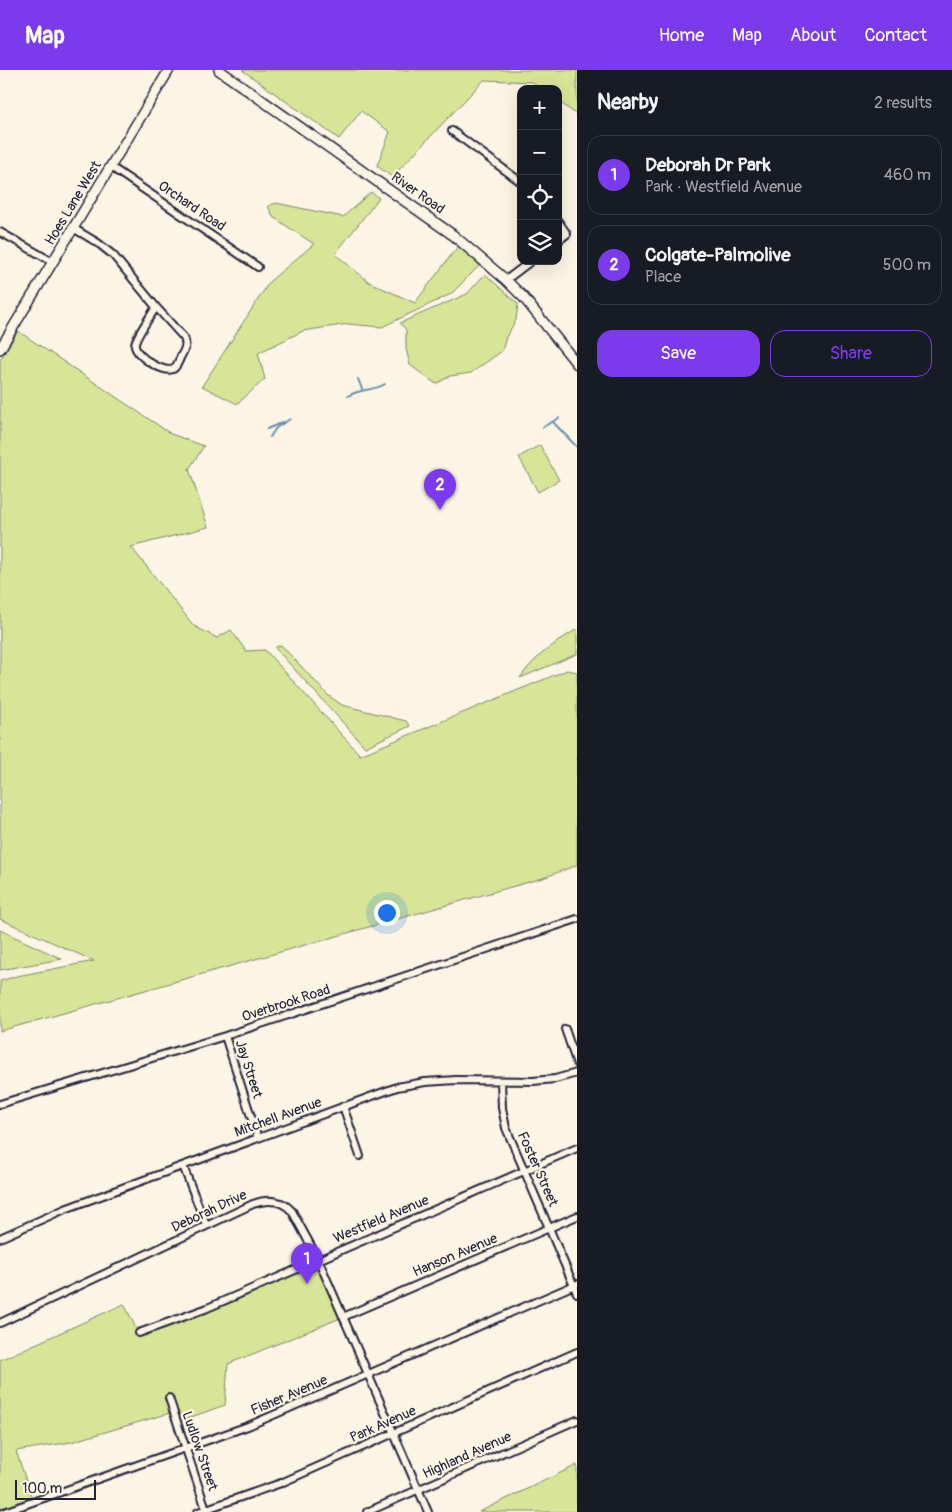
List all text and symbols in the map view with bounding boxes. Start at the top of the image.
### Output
text: Map [25,21,65,50]
text: Home [659,24,704,47]
text: Map [732,24,762,47]
text: About [790,24,836,47]
text: Contact [864,24,927,47]
map controls [517,85,562,265]
button: + [517,85,562,130]
text: Nearby [597,89,658,116]
text: 2 results [874,93,932,113]
button: − [517,130,562,175]
text: Deborah Dr Park [645,153,771,177]
street label: Hoes Lane West [41,158,105,248]
text: 1 [611,165,617,185]
text: 460 m [884,165,931,185]
street label: River Road [388,168,448,218]
button: locate [517,175,562,220]
street label: Orchard Road [155,177,229,235]
text: Park · Westfield Avenue [645,177,802,197]
button: layers [517,220,562,265]
text: Colgate-Palmolive [645,243,791,267]
text: 2 [610,255,618,275]
text: 500 m [883,255,931,275]
text: Place [645,267,681,287]
button: Save [597,330,760,377]
button: Share [770,330,932,377]
pin: 2 [424,469,456,510]
your location [374,900,400,926]
street label: Overbrook Road [240,981,332,1025]
street label: Jay Street [232,1038,266,1101]
street label: Mitchell Avenue [232,1093,324,1141]
street label: Foster Street [514,1129,562,1209]
street label: Deborah Drive [169,1186,249,1236]
street label: Westfield Avenue [331,1191,431,1247]
street label: Hanson Avenue [410,1230,500,1280]
pin: 1 [291,1243,323,1284]
street label: Fisher Avenue [248,1371,330,1419]
street label: Park Avenue [347,1402,419,1446]
street label: Ludlow Street [178,1409,222,1493]
street label: Highland Avenue [420,1428,514,1482]
scale bar [15,1477,96,1500]
text: 100 m [22,1480,62,1497]

